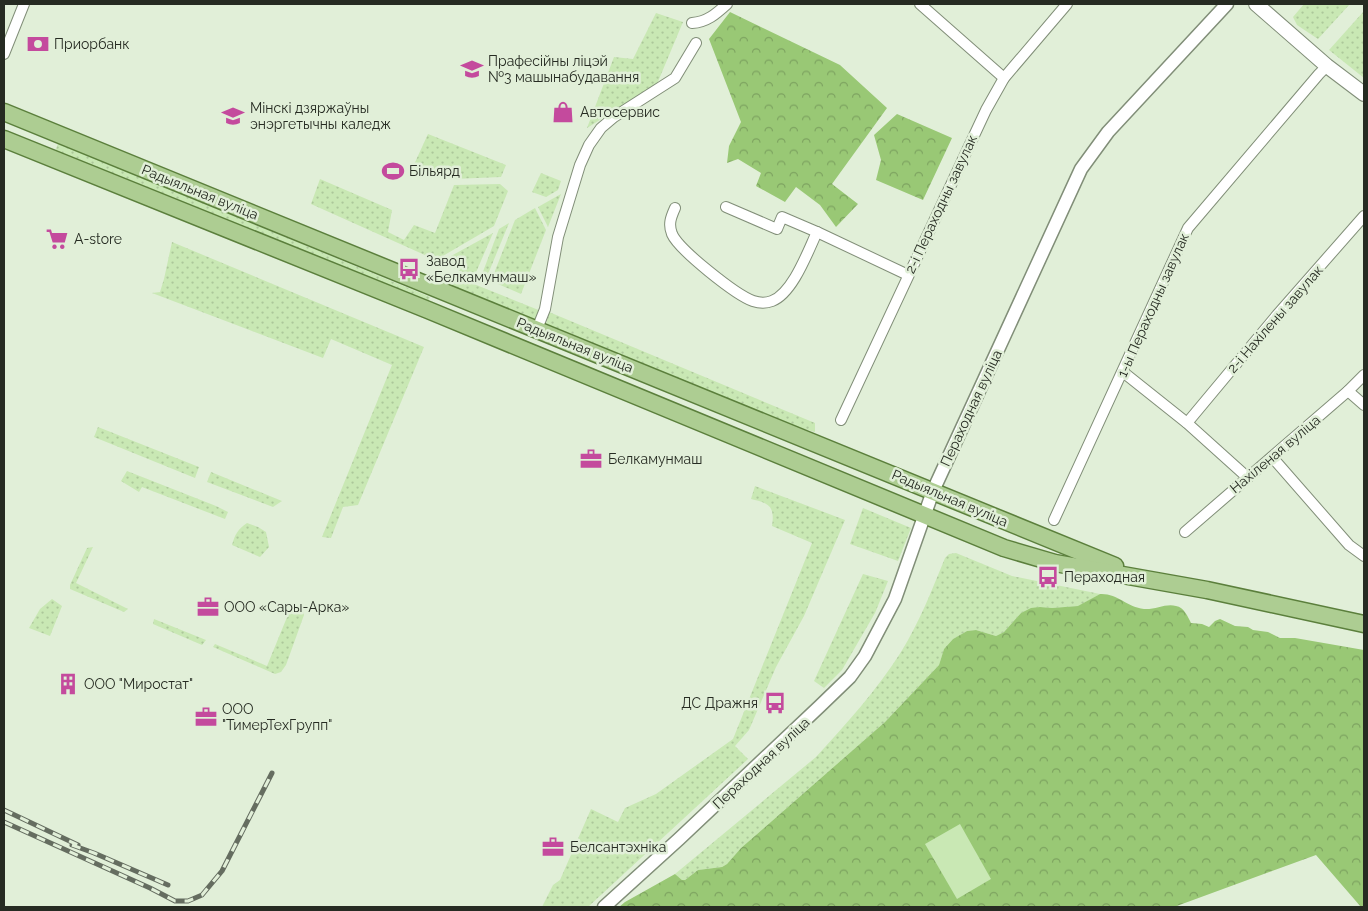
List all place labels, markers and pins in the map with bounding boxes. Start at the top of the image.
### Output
bank icon: Приорбанк [25,31,51,57]
place label: Приорбанк [54,36,130,52]
place label: Прафесійны ліцэй №3 машынабудавання [488,53,639,85]
school or university icon: Прафесійны ліцэй №3 машынабудавання [459,56,485,82]
shop icon: Автосервис [550,99,576,125]
place label: Мінскі дзяржаўны энэргетычны каледж [250,100,391,132]
school or university icon: Мінскі дзяржаўны энэргетычны каледж [220,103,246,129]
place label: Автосервис [580,104,660,120]
sports icon: Більярд [380,158,406,184]
place label: Більярд [409,163,460,179]
supermarket icon: А-store [44,226,70,252]
place label: А-store [74,231,122,247]
place label: Завод «Белкамунмаш» [426,253,536,285]
bus stop icon: Завод «Белкамунмаш» [396,256,422,282]
office icon: Белкамунмаш [578,446,604,472]
place label: Белкамунмаш [608,451,702,467]
bus stop icon: Пераходная [1035,564,1061,590]
place label: Пераходная [1064,569,1145,585]
office icon: ООО «Сары-Арка» [195,594,221,620]
place label: ООО «Сары-Арка» [224,599,349,615]
building icon: ООО "Миростат" [55,671,81,697]
place label: ООО "Миростат" [84,676,193,692]
bus stop icon: ДС Дражня [762,690,788,716]
place label: ДС Дражня [681,695,758,711]
place label: ООО "ТимерТехГрупп" [222,701,332,733]
office icon: ООО "ТимерТехГрупп" [193,704,219,730]
office icon: Белсантэхніка [540,834,566,860]
place label: Белсантэхніка [570,839,666,855]

